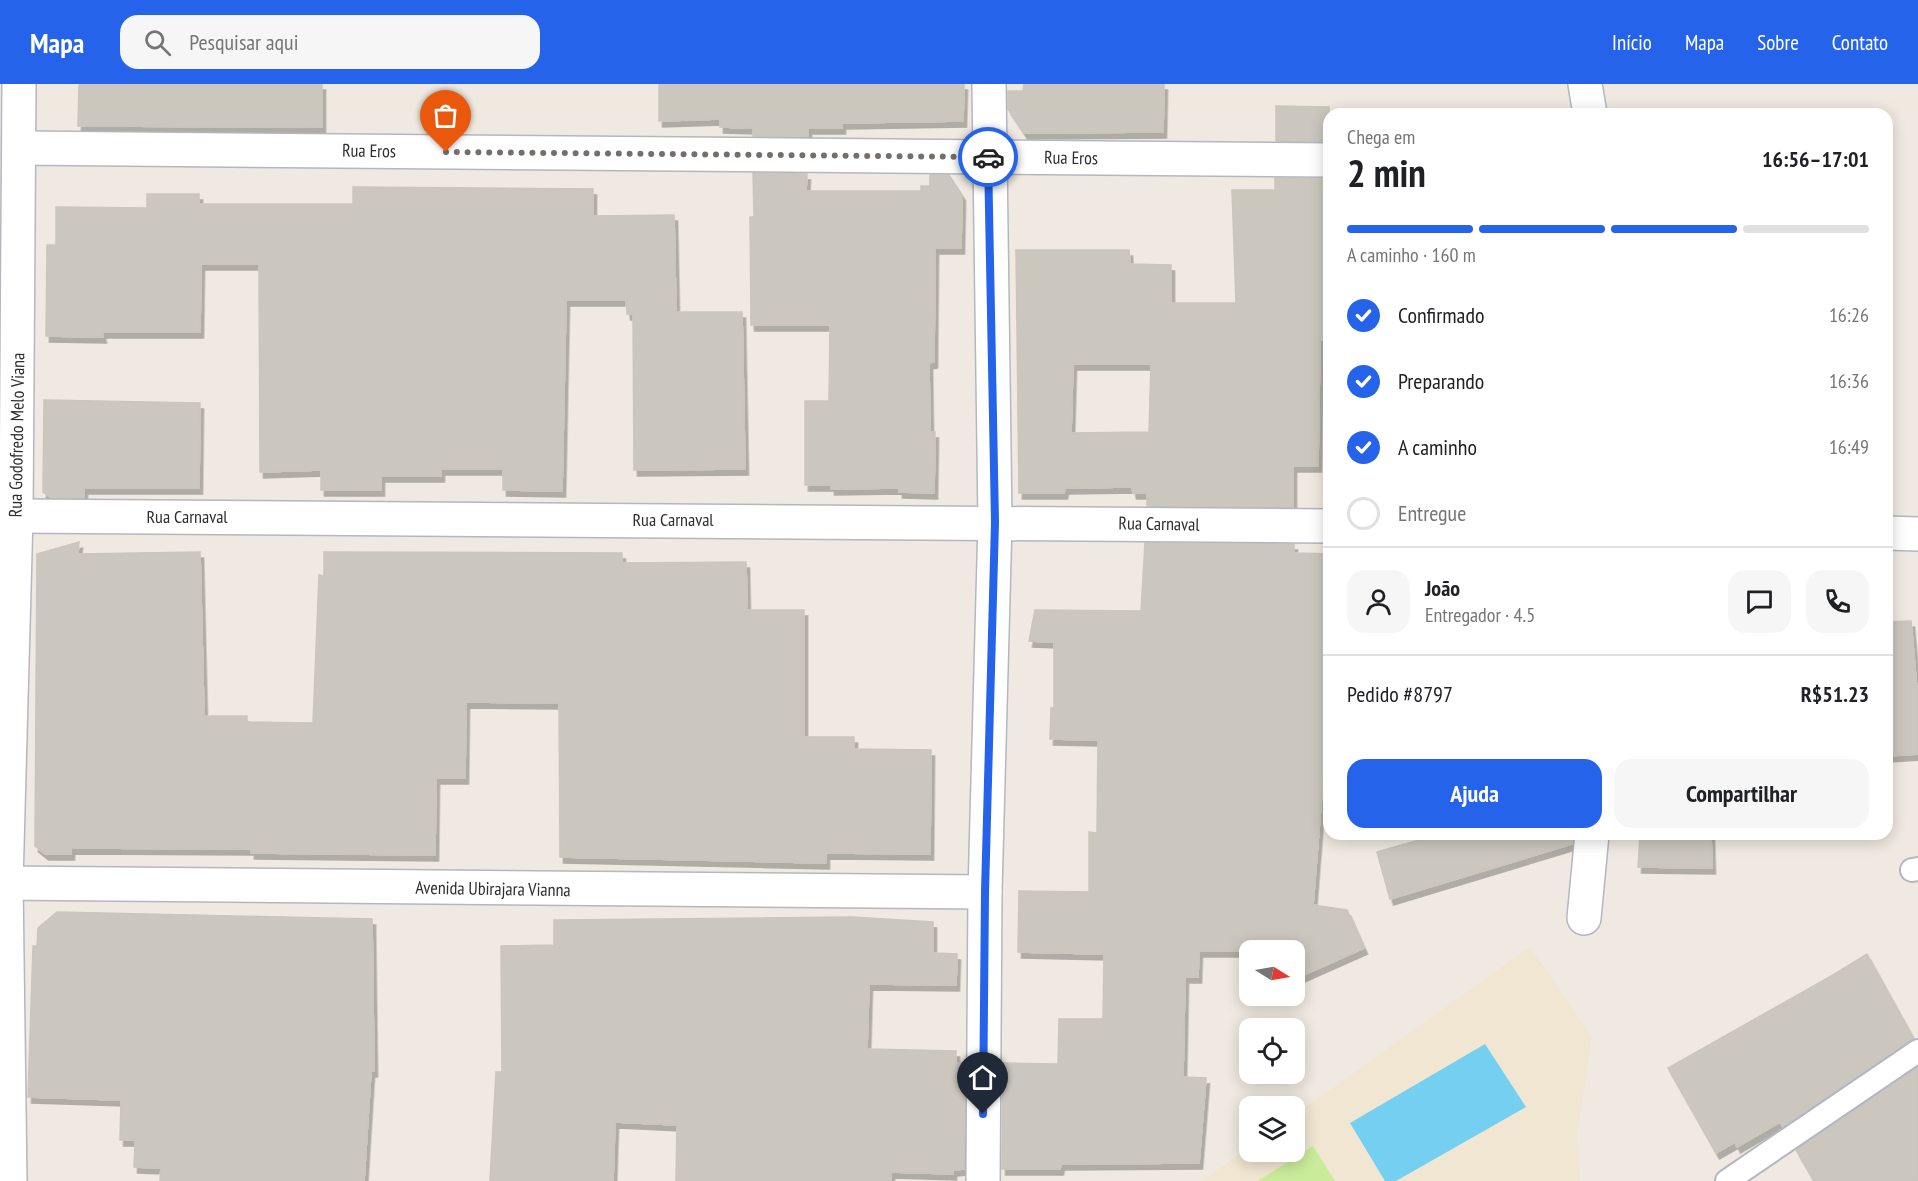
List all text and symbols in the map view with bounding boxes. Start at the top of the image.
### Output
search box [120,15,540,69]
text: Mapa [30,24,84,61]
icon: search [141,26,174,59]
text: Pesquisar aqui [189,28,298,56]
text: Início [1612,29,1652,56]
text: Mapa [1685,29,1724,56]
text: Sobre [1757,29,1799,56]
text: Contato [1832,29,1888,56]
pin [420,90,471,152]
icon: bag [429,99,462,132]
text: Chega em [1347,124,1415,150]
courier [958,127,1018,187]
street label: Rua Eros [342,139,396,162]
icon: car [972,141,1005,174]
text: 16:56–17:01 [1762,145,1869,173]
street label: Rua Eros [1044,146,1098,169]
text: 2 min [1347,147,1426,198]
text: A caminho · 160 m [1347,242,1476,268]
icon: check [1347,299,1380,332]
text: Confirmado [1398,301,1484,329]
text: 16:26 [1829,302,1869,328]
street label: Rua Godofredo Melo Viana [4,352,29,518]
icon: check [1347,365,1380,398]
text: Preparando [1398,367,1484,395]
text: 16:36 [1829,368,1869,394]
icon: check [1347,431,1380,464]
text: A caminho [1398,433,1477,461]
text: 16:49 [1829,434,1869,460]
text: Entregue [1398,499,1466,527]
street label: Rua Carnaval [146,505,228,528]
street label: Rua Carnaval [632,508,714,531]
street label: Rua Carnaval [1118,511,1201,536]
button: person [1347,570,1410,633]
button: chat [1728,570,1791,633]
button: phone [1806,570,1869,633]
text: João [1425,574,1460,602]
text: Entregador · 4.5 [1425,602,1535,628]
text: Pedido #8797 [1347,680,1453,708]
text: R$51.23 [1801,680,1869,708]
button: Ajuda [1347,759,1602,828]
button: Compartilhar [1614,759,1869,828]
street label: Avenida Ubirajara Vianna [415,876,571,901]
north arrow [1239,940,1305,1006]
map controls [1239,940,1305,1162]
button: locate [1239,1018,1305,1084]
pin [957,1052,1008,1114]
icon: home [966,1061,999,1094]
button: layers [1239,1096,1305,1162]

